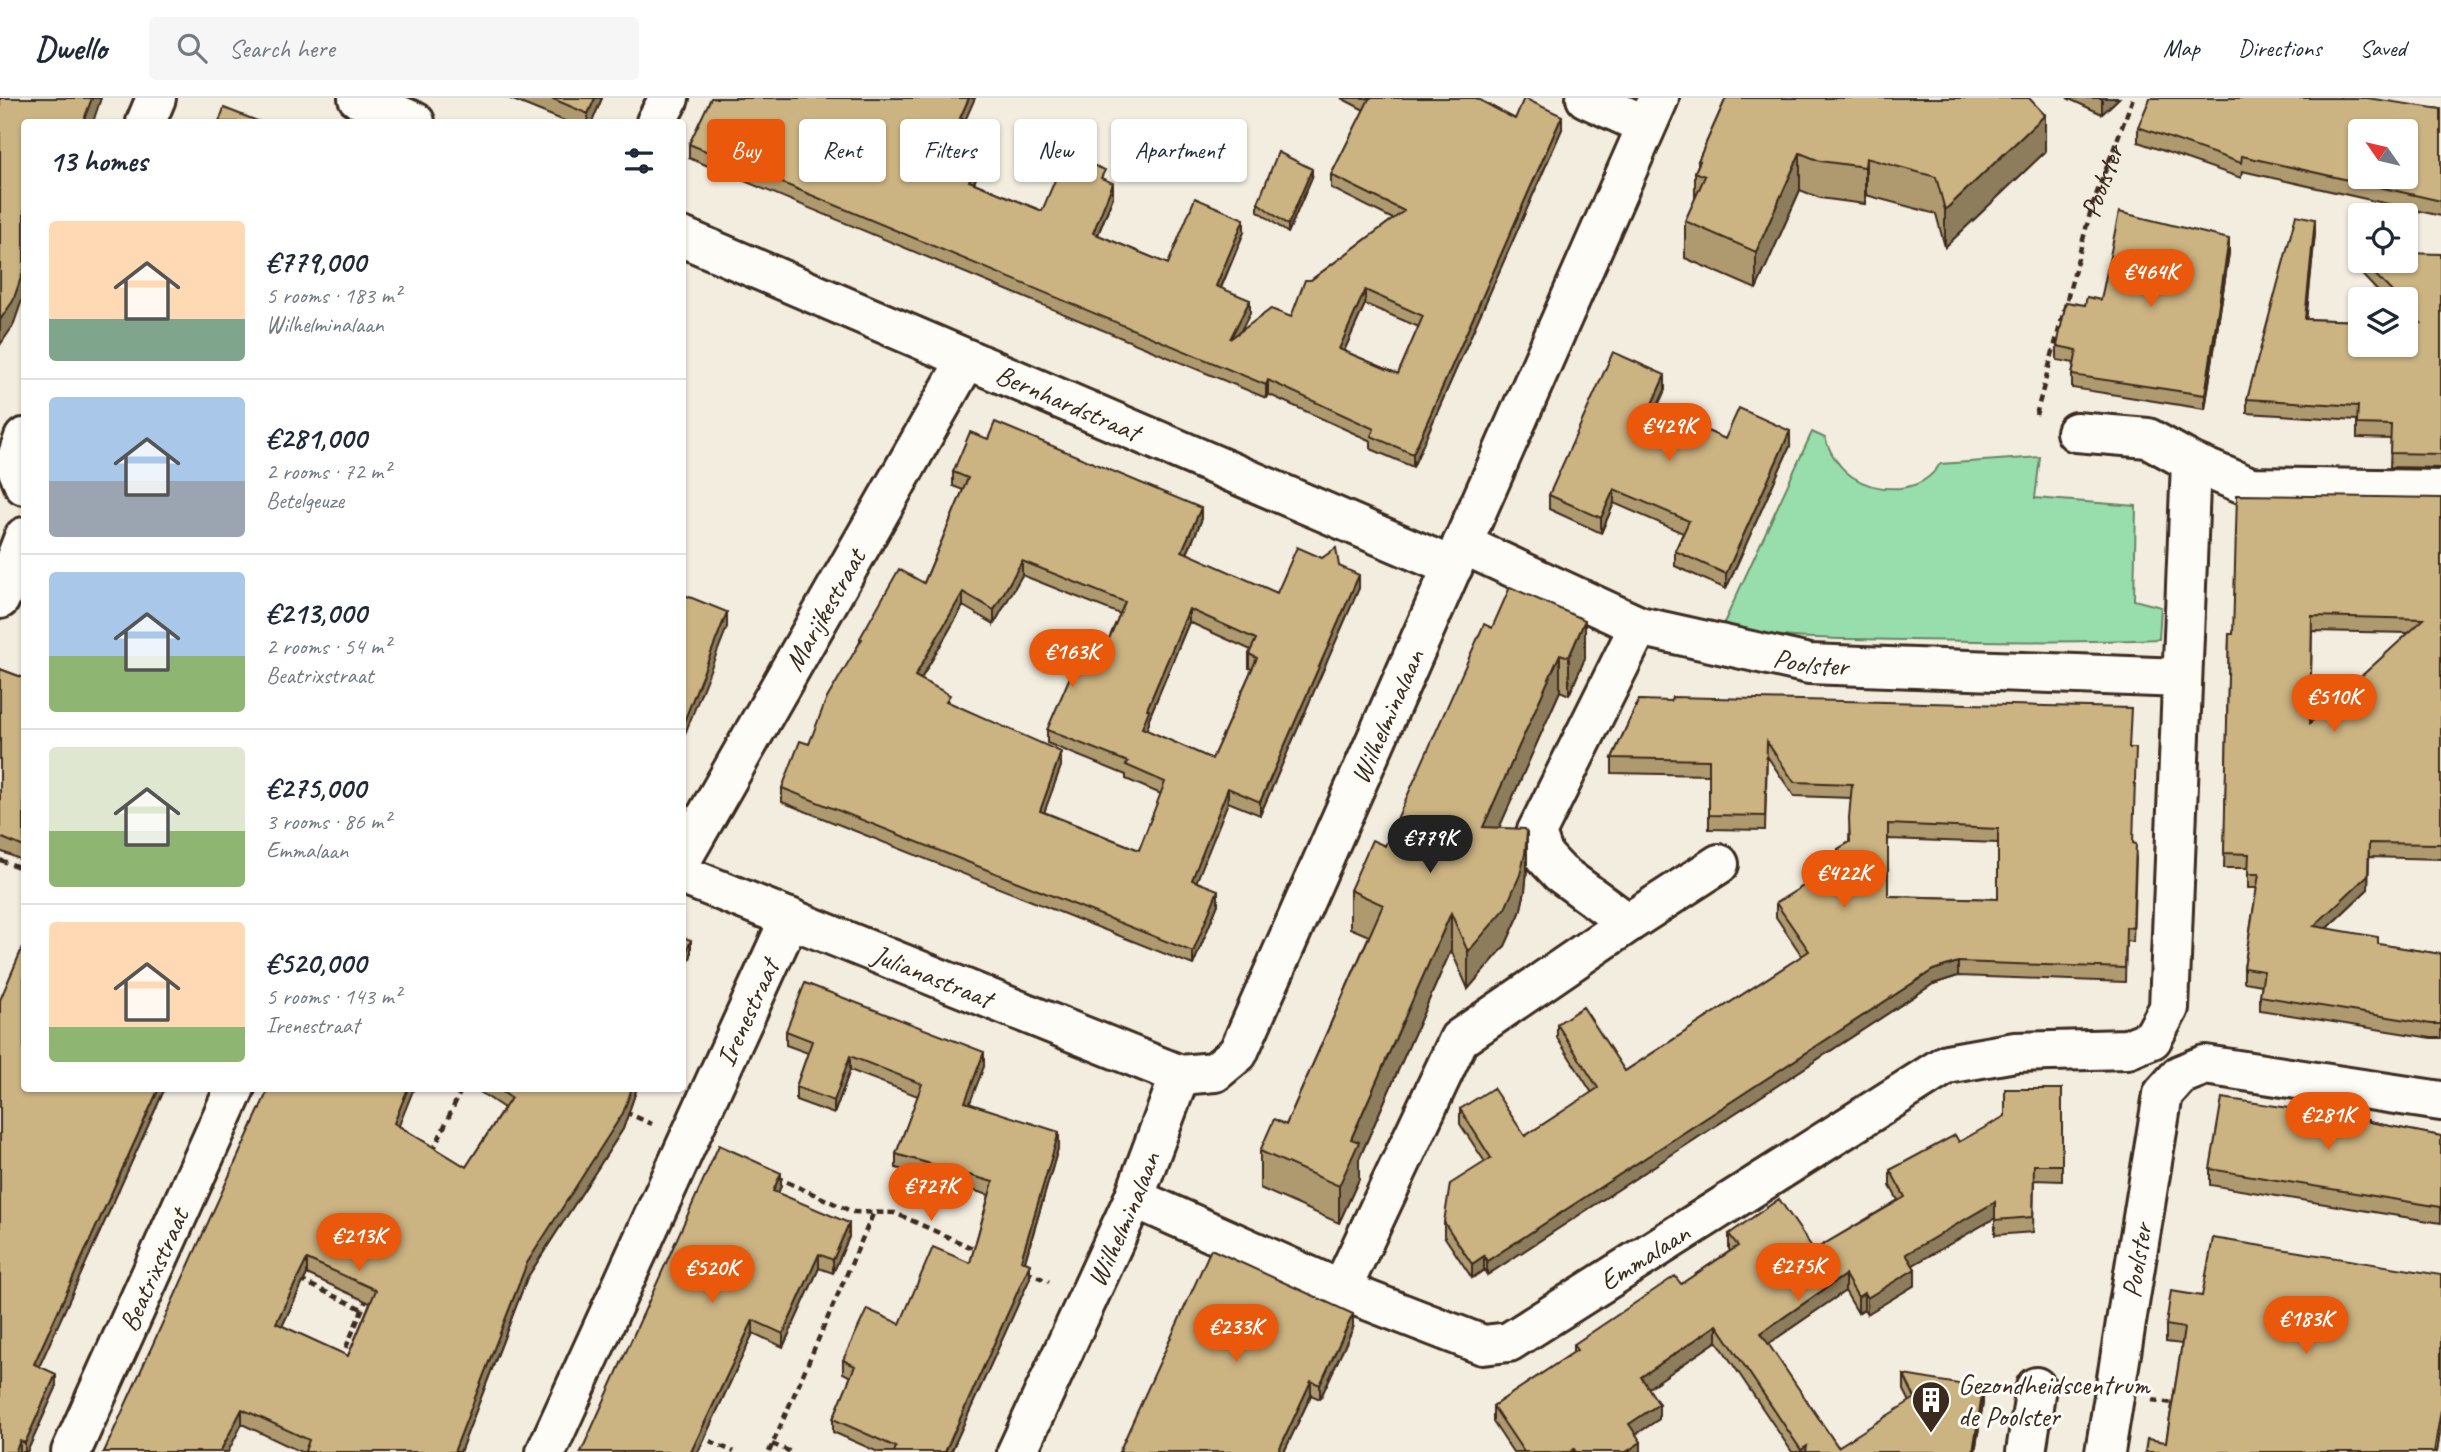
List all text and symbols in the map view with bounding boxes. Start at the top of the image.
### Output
search box [149,17,639,80]
text: Dwello [35,27,107,69]
icon: search [173,29,211,67]
text: Search here [229,32,335,65]
text: Map [2163,33,2200,63]
text: Directions [2238,33,2321,63]
text: Saved [2359,33,2406,63]
chip: Buy [707,119,785,182]
chip: Rent [799,119,886,182]
chip: Filters [900,119,1000,182]
chip: New [1014,119,1097,182]
chip: Apartment [1111,119,1247,182]
north arrow [2348,119,2418,189]
map controls [2348,119,2418,357]
street label: Poolster [2072,137,2132,221]
text: 13 homes [49,142,147,180]
icon: filters [620,142,658,180]
button: locate [2348,203,2418,273]
text: €779,000 [266,243,366,281]
icon: home [105,249,189,333]
pin: €464K [2102,250,2200,309]
text: €464K [2124,257,2178,286]
text: 5 rooms · 183 m² [266,281,401,310]
button: layers [2348,287,2418,357]
text: Wilhelminalaan [266,310,384,339]
street label: Bernhardstraat [991,356,1149,450]
pin: €429K [1620,404,1718,463]
text: €429K [1643,411,1695,440]
text: €281,000 [266,419,366,457]
icon: home [105,425,189,509]
text: 2 rooms · 72 m² [266,457,390,486]
text: Betelgeuze [266,486,344,515]
street label: Marijkestraat [776,540,874,677]
text: €213,000 [266,594,366,632]
icon: home [105,600,189,684]
pin: €163K [1023,630,1121,689]
text: 2 rooms · 54 m² [266,632,390,661]
text: €163K [1045,637,1099,666]
street label: Poolster [1770,639,1852,683]
street label: Wilhelminalaan [1342,642,1432,789]
text: Beatrixstraat [266,661,373,690]
pin: €510K [2285,674,2383,734]
text: €510K [2308,682,2360,711]
text: €275,000 [266,769,366,807]
icon: home [105,775,189,859]
text: 3 rooms · 86 m² [266,807,390,836]
pin: €779K [1381,816,1479,875]
text: €779K [1404,823,1456,852]
text: Emmalaan [266,836,348,865]
pin: €422K [1795,850,1893,910]
text: €422K [1817,858,1871,887]
street label: Julianastraat [866,935,1001,1017]
text: €520,000 [266,944,366,982]
icon: home [105,950,189,1034]
street label: Irenestraat [707,950,788,1072]
text: 5 rooms · 143 m² [266,982,401,1011]
text: Irenestraat [266,1011,359,1040]
pin: €281K [2279,1093,2377,1152]
text: €281K [2301,1100,2355,1129]
street label: Wilhelminalaan [1078,1146,1168,1292]
pin: €727K [882,1164,980,1223]
text: €727K [905,1171,957,1200]
street label: Beatrixstraat [110,1200,197,1336]
pin: €213K [310,1214,408,1273]
street label: Emmalaan [1593,1214,1697,1298]
street label: Poolster [2113,1218,2160,1300]
text: €213K [332,1221,386,1250]
pin: €275K [1749,1244,1847,1303]
pin: €520K [663,1246,761,1305]
text: €275K [1772,1251,1824,1280]
text: €520K [686,1253,738,1282]
pin: €183K [2257,1296,2355,1356]
pin: €233K [1187,1304,1285,1364]
text: €183K [2279,1304,2333,1333]
text: €233K [1209,1312,1263,1341]
place label: Gezondheidscentrum de Poolster [1958,1367,2151,1434]
building icon: Gezondheidscentrum de Poolster [1910,1379,1952,1434]

